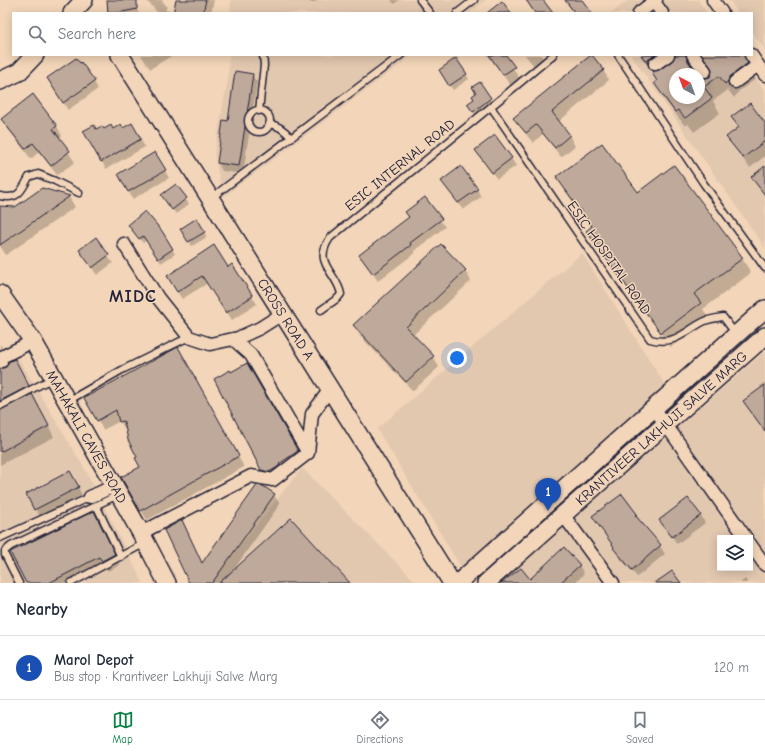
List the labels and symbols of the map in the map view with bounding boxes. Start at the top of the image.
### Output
north arrow [669,68,705,104]
street label: ESIC INTERNAL ROAD [342,115,459,215]
street label: ESIC HOSPITAL ROAD [563,198,655,318]
street label: CROSS ROAD A [254,275,318,363]
district label: MIDC [109,286,157,307]
street label: KRANTIVEER LAKHUJI SALVE MARG [572,347,751,509]
your location [447,348,467,368]
street label: MAHAKALI CAVES ROAD [42,367,131,506]
pin: 1 [535,478,561,511]

